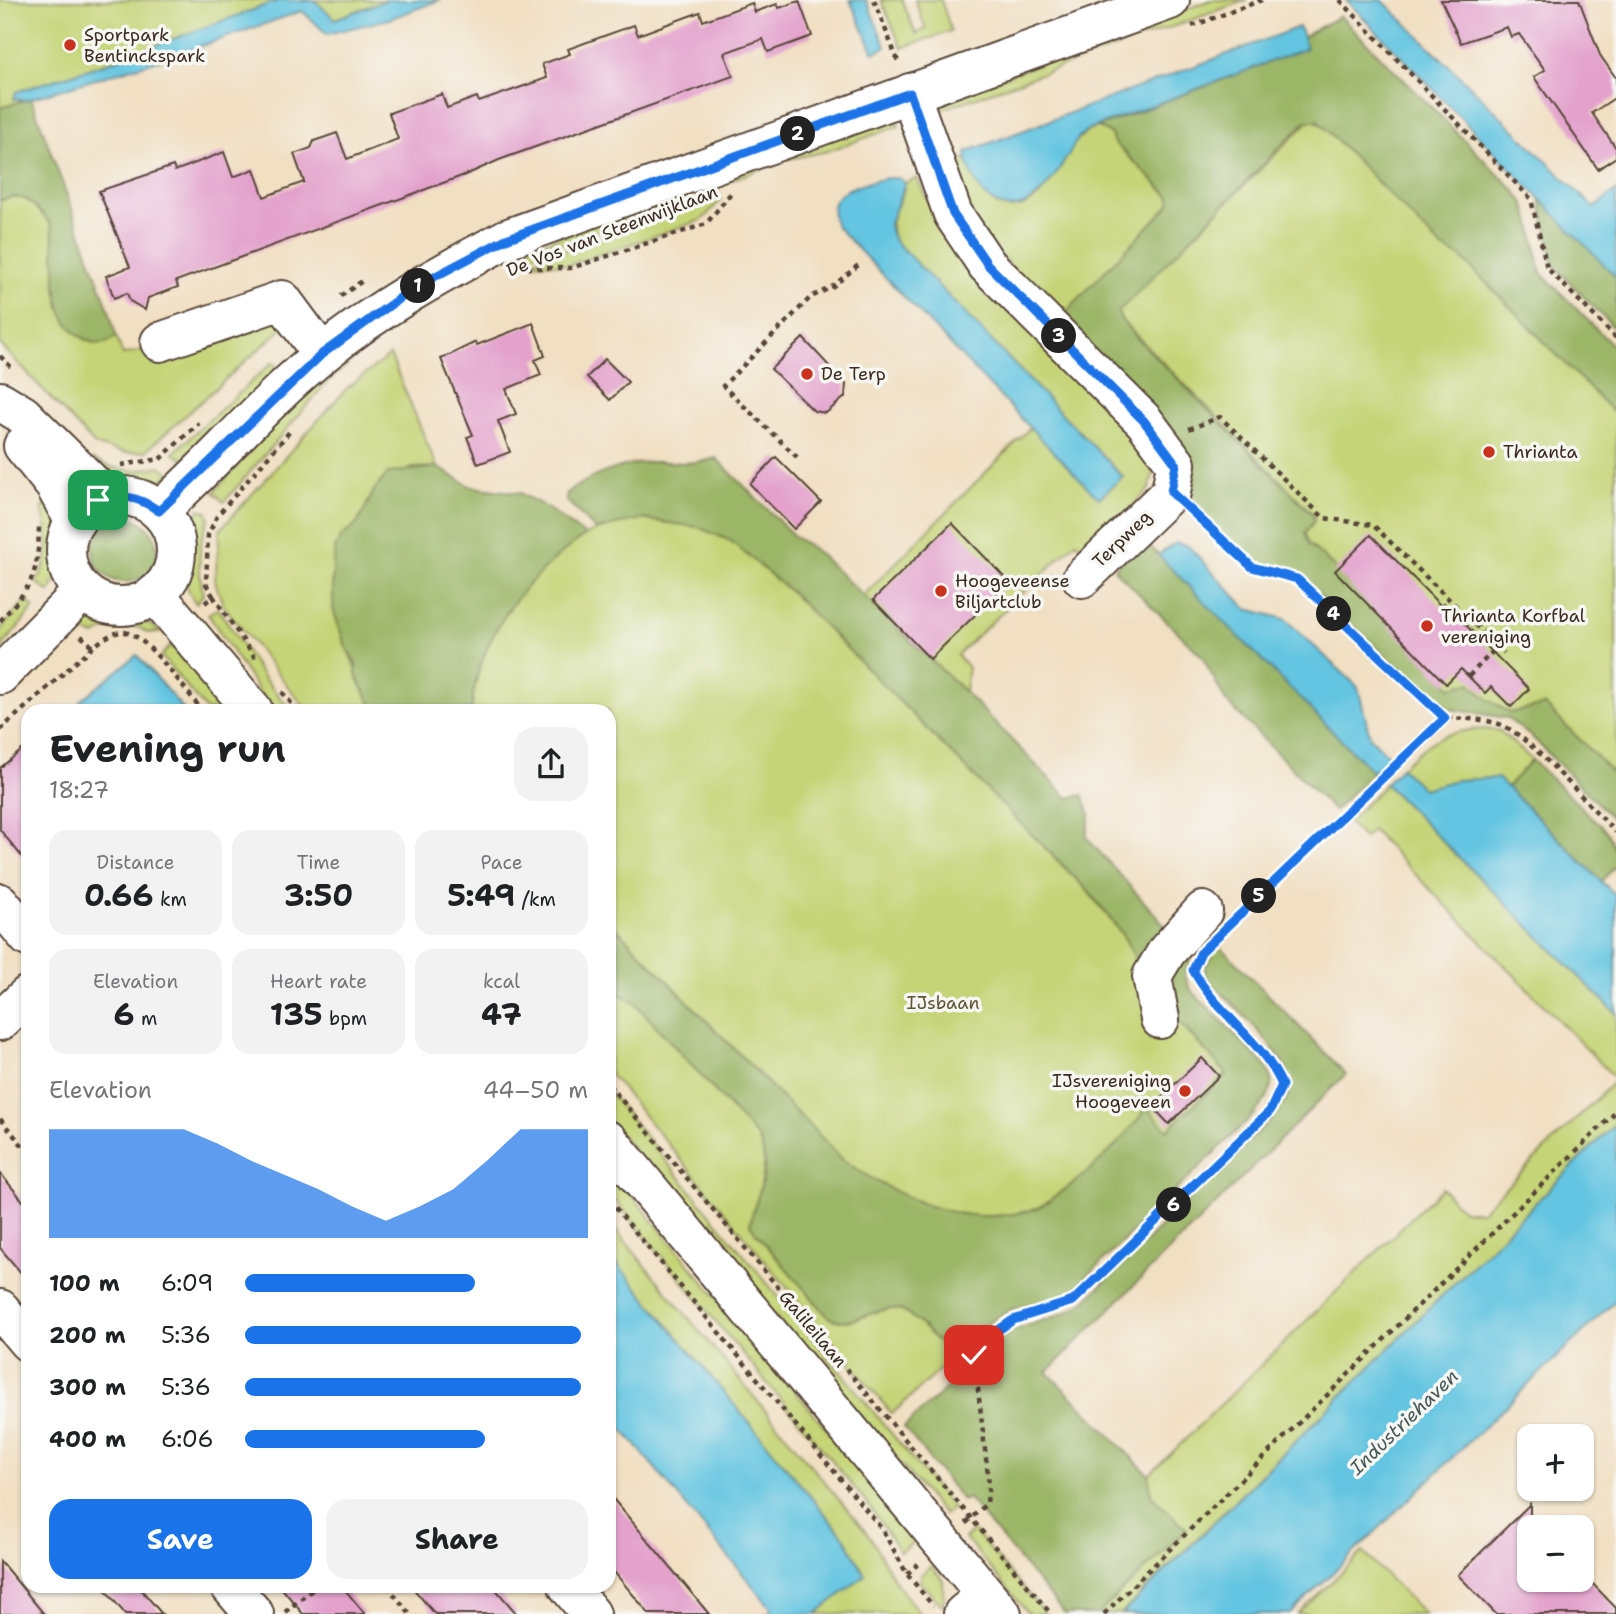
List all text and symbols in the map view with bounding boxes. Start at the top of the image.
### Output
place label: Sportpark Bentinckspark [84,23,205,68]
marker: Sportpark Bentinckspark [62,37,78,53]
pin: 2 [780,116,816,152]
text: 2 [791,121,804,146]
street label: De Vos van Steenwijklaan [503,180,721,282]
pin: 1 [400,268,436,304]
text: 1 [413,273,422,298]
pin: 3 [1042,318,1076,354]
text: 3 [1052,323,1065,348]
place label: De Terp [821,362,886,386]
marker: De Terp [799,366,815,382]
place label: Thrianta [1503,440,1578,464]
marker: Thrianta [1481,444,1497,460]
pin [68,470,128,530]
icon: arrive [79,481,117,519]
street label: Terpweg [1087,505,1157,573]
place label: Hoogeveense Biljartclub [955,569,1070,614]
marker: Hoogeveense Biljartclub [933,583,949,599]
pin: 4 [1316,596,1352,632]
text: 4 [1327,601,1340,626]
place label: Thrianta Korfbal vereniging [1441,604,1586,649]
marker: Thrianta Korfbal vereniging [1419,618,1435,634]
text: Evening run [49,723,286,774]
button: share [514,727,588,801]
text: 18:27 [49,775,109,805]
text: Distance [97,850,174,875]
text: Time [297,850,340,875]
text: Pace [481,850,522,875]
text: 0.66 [84,875,154,916]
text: 3:50 [284,875,353,916]
text: 5:49 [447,875,515,916]
pin: 5 [1242,878,1276,914]
text: 5 [1253,883,1264,908]
text: km [154,887,187,912]
text: /km [515,887,556,912]
text: Elevation [93,969,178,994]
text: Heart rate [270,969,367,994]
text: kcal [483,969,520,994]
park label: IJsbaan [907,991,979,1015]
text: 6 [114,994,135,1035]
text: 135 [270,994,322,1035]
text: 47 [481,994,522,1035]
text: m [135,1006,157,1031]
text: bpm [322,1006,367,1031]
place label: IJsvereniging Hoogeveen [1052,1069,1171,1114]
text: Elevation [49,1075,152,1105]
text: 44–50 m [483,1075,588,1105]
marker: IJsvereniging Hoogeveen [1177,1083,1193,1099]
pin: 6 [1156,1188,1192,1222]
text: 6 [1167,1192,1180,1217]
text: 100 m [49,1268,120,1298]
text: 6:09 [161,1268,213,1298]
street label: Galileilaan [774,1285,852,1373]
text: 200 m [49,1320,126,1350]
text: 5:36 [161,1320,211,1350]
pin [944,1325,1004,1385]
icon: check [955,1336,993,1374]
water label: Industriehaven [1344,1364,1464,1481]
text: 300 m [49,1372,126,1402]
text: 5:36 [161,1372,211,1402]
text: 400 m [49,1424,126,1454]
text: 6:06 [161,1424,214,1454]
map controls [1517,1424,1594,1592]
button: + [1517,1424,1594,1501]
button: Save [49,1499,312,1579]
button: Share [326,1499,588,1579]
button: − [1517,1515,1594,1592]

